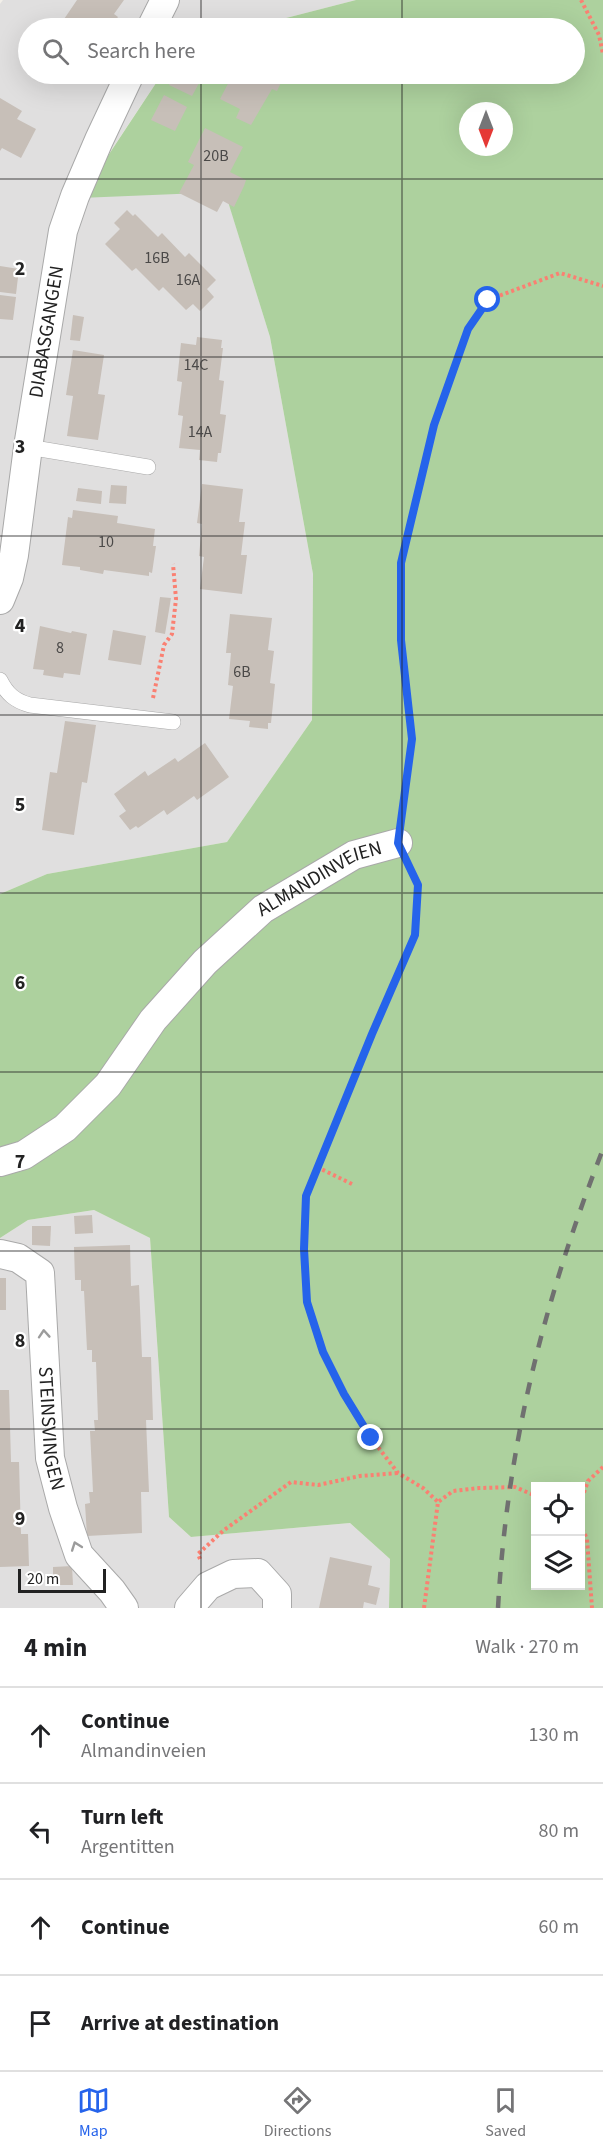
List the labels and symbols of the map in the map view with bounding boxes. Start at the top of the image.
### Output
north arrow [459,102,513,156]
house number: 20B [203,145,229,167]
house number: 16B [144,247,170,269]
text: 2 [15,255,25,283]
street label: DIABASGANGEN [22,263,71,400]
house number: 16A [176,269,201,291]
route start [474,286,500,312]
house number: 14C [183,354,209,376]
house number: 14A [188,421,213,443]
text: 3 [15,433,25,461]
house number: 10 [98,531,114,553]
text: 4 [15,612,26,640]
house number: 8 [56,637,64,659]
house number: 6B [233,661,251,683]
text: 5 [15,791,25,819]
street label: ALMANDINVEIEN [252,834,385,924]
text: 6 [15,969,25,997]
text: 7 [15,1148,25,1176]
text: 8 [15,1327,25,1355]
one-way arrow [38,1329,51,1338]
street label: STEINSVINGEN [31,1366,72,1494]
route end [357,1424,383,1450]
text: 9 [15,1505,25,1533]
one-way arrow [70,1541,83,1552]
scale bar [18,1566,106,1594]

